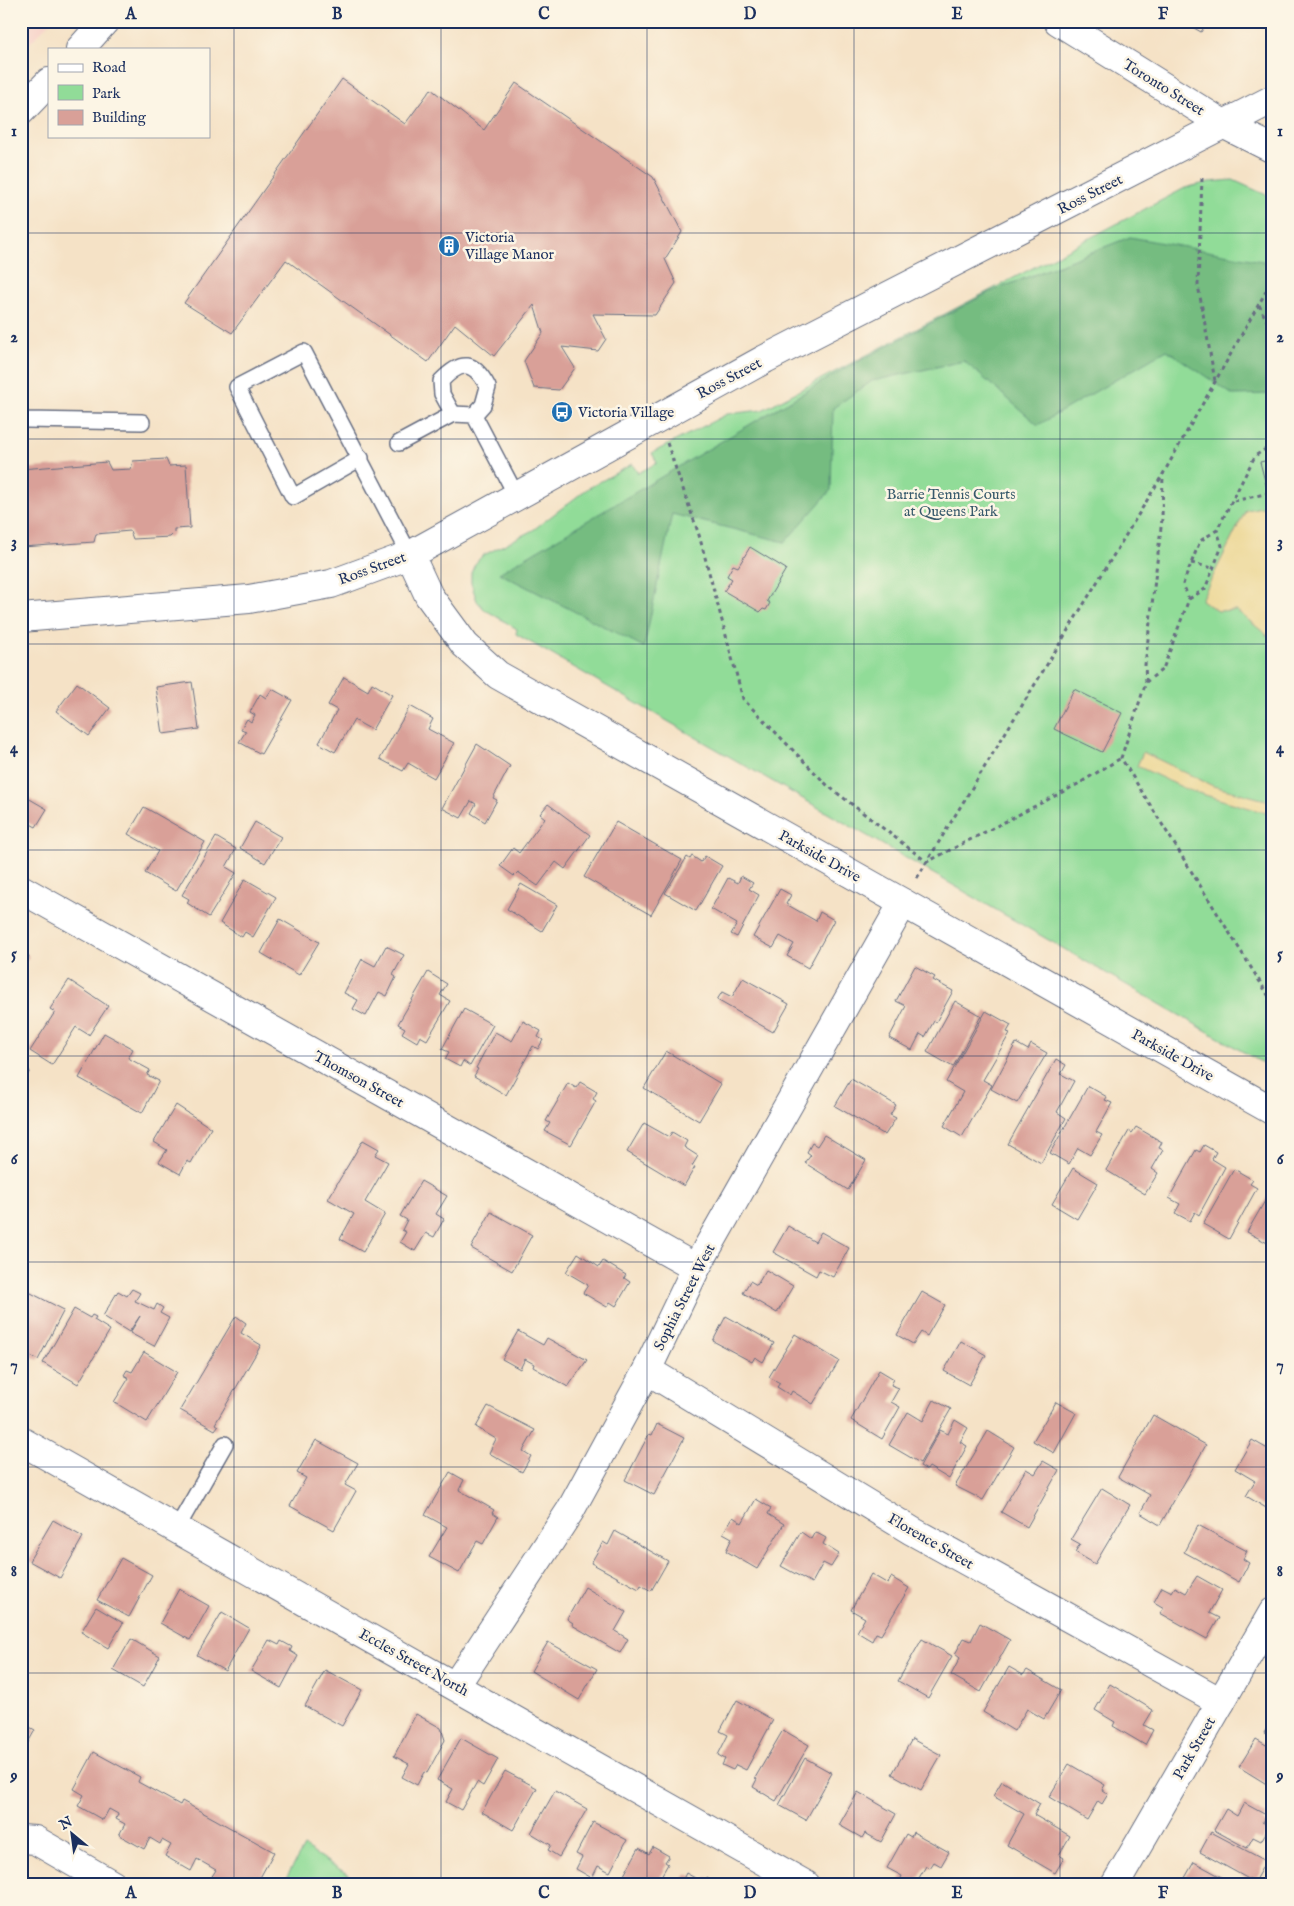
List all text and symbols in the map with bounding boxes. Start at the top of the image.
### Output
text: A [125,5,138,25]
text: B [332,5,343,25]
text: C [538,5,550,25]
text: D [744,5,757,25]
text: E [951,5,963,25]
text: F [1158,5,1169,25]
legend [48,48,210,138]
street label: Toronto Street [1119,55,1208,120]
text: Road [92,58,127,77]
text: Park [92,84,122,103]
text: Building [92,108,147,127]
text: 1 [11,122,17,142]
text: 1 [1277,122,1283,142]
street label: Ross Street [1054,170,1126,219]
place label: Victoria Village Manor [464,228,554,264]
building icon: Victoria Village Manor [437,234,461,258]
text: 2 [10,328,18,348]
text: 2 [1276,328,1284,348]
street label: Ross Street [694,354,765,403]
bus stop icon: Victoria Village [550,400,574,424]
place label: Victoria Village [577,403,674,422]
park label: Barrie Tennis Courts at Queens Park [886,485,1016,521]
text: 3 [11,533,17,553]
text: 3 [1277,533,1283,553]
street label: Ross Street [336,547,409,589]
text: 4 [10,739,19,759]
text: 4 [1276,739,1285,759]
street label: Parkside Drive [775,826,864,887]
text: 5 [11,945,17,965]
text: 5 [1277,945,1283,965]
street label: Parkside Drive [1128,1025,1217,1086]
street label: Thomson Street [310,1047,407,1112]
text: 6 [11,1150,19,1170]
text: 6 [1277,1150,1285,1170]
street label: Sophia Street West [649,1241,719,1354]
text: 7 [10,1356,18,1376]
text: 7 [1276,1356,1284,1376]
street label: Florence Street [884,1509,977,1574]
text: 8 [11,1562,17,1582]
text: 8 [1277,1562,1283,1582]
street label: Eccles Street North [356,1624,472,1700]
street label: Park Street [1169,1714,1220,1783]
text: 9 [10,1767,18,1787]
text: 9 [1276,1767,1284,1787]
north arrow [48,1808,98,1858]
text: N [56,1813,76,1835]
text: A [125,1884,138,1904]
text: B [332,1884,343,1904]
text: C [538,1884,550,1904]
text: D [744,1884,757,1904]
text: E [951,1884,963,1904]
text: F [1158,1884,1169,1904]

